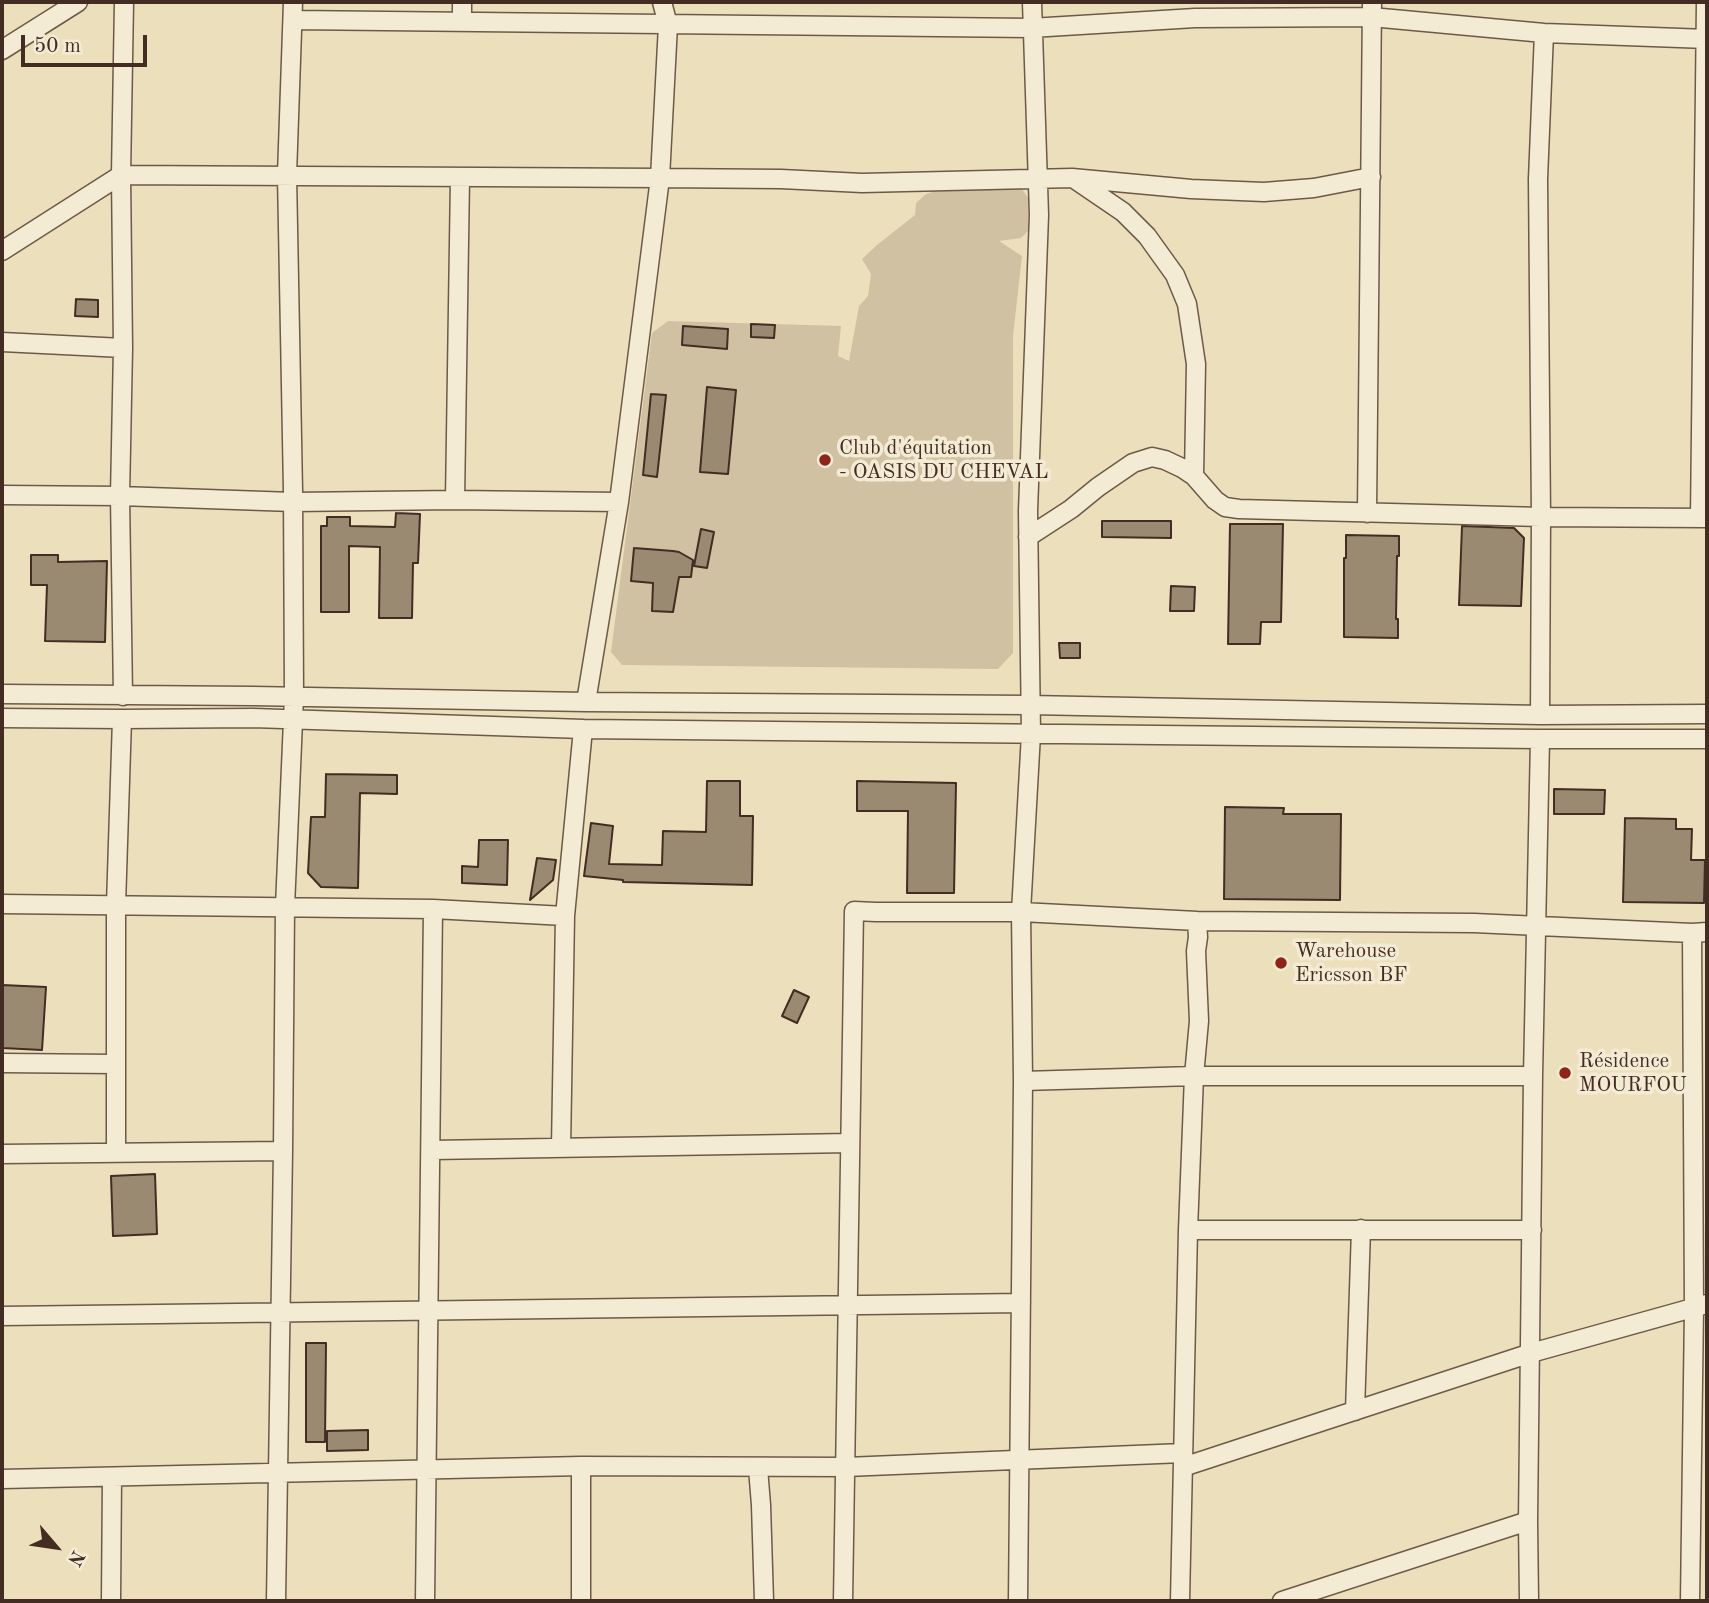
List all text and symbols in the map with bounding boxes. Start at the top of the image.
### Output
scale bar [24,21,150,65]
text: 50 m [34,36,81,57]
place label: Club d'équitation - OASIS DU CHEVAL [839,435,1048,485]
marker: Club d'équitation - OASIS DU CHEVAL [817,452,833,468]
place label: Warehouse Ericsson BF [1295,938,1407,988]
marker: Warehouse Ericsson BF [1273,955,1289,971]
place label: Résidence MOURFOU [1579,1048,1687,1098]
marker: Résidence MOURFOU [1557,1065,1573,1081]
north arrow [21,1512,91,1582]
text: N [63,1546,87,1568]

